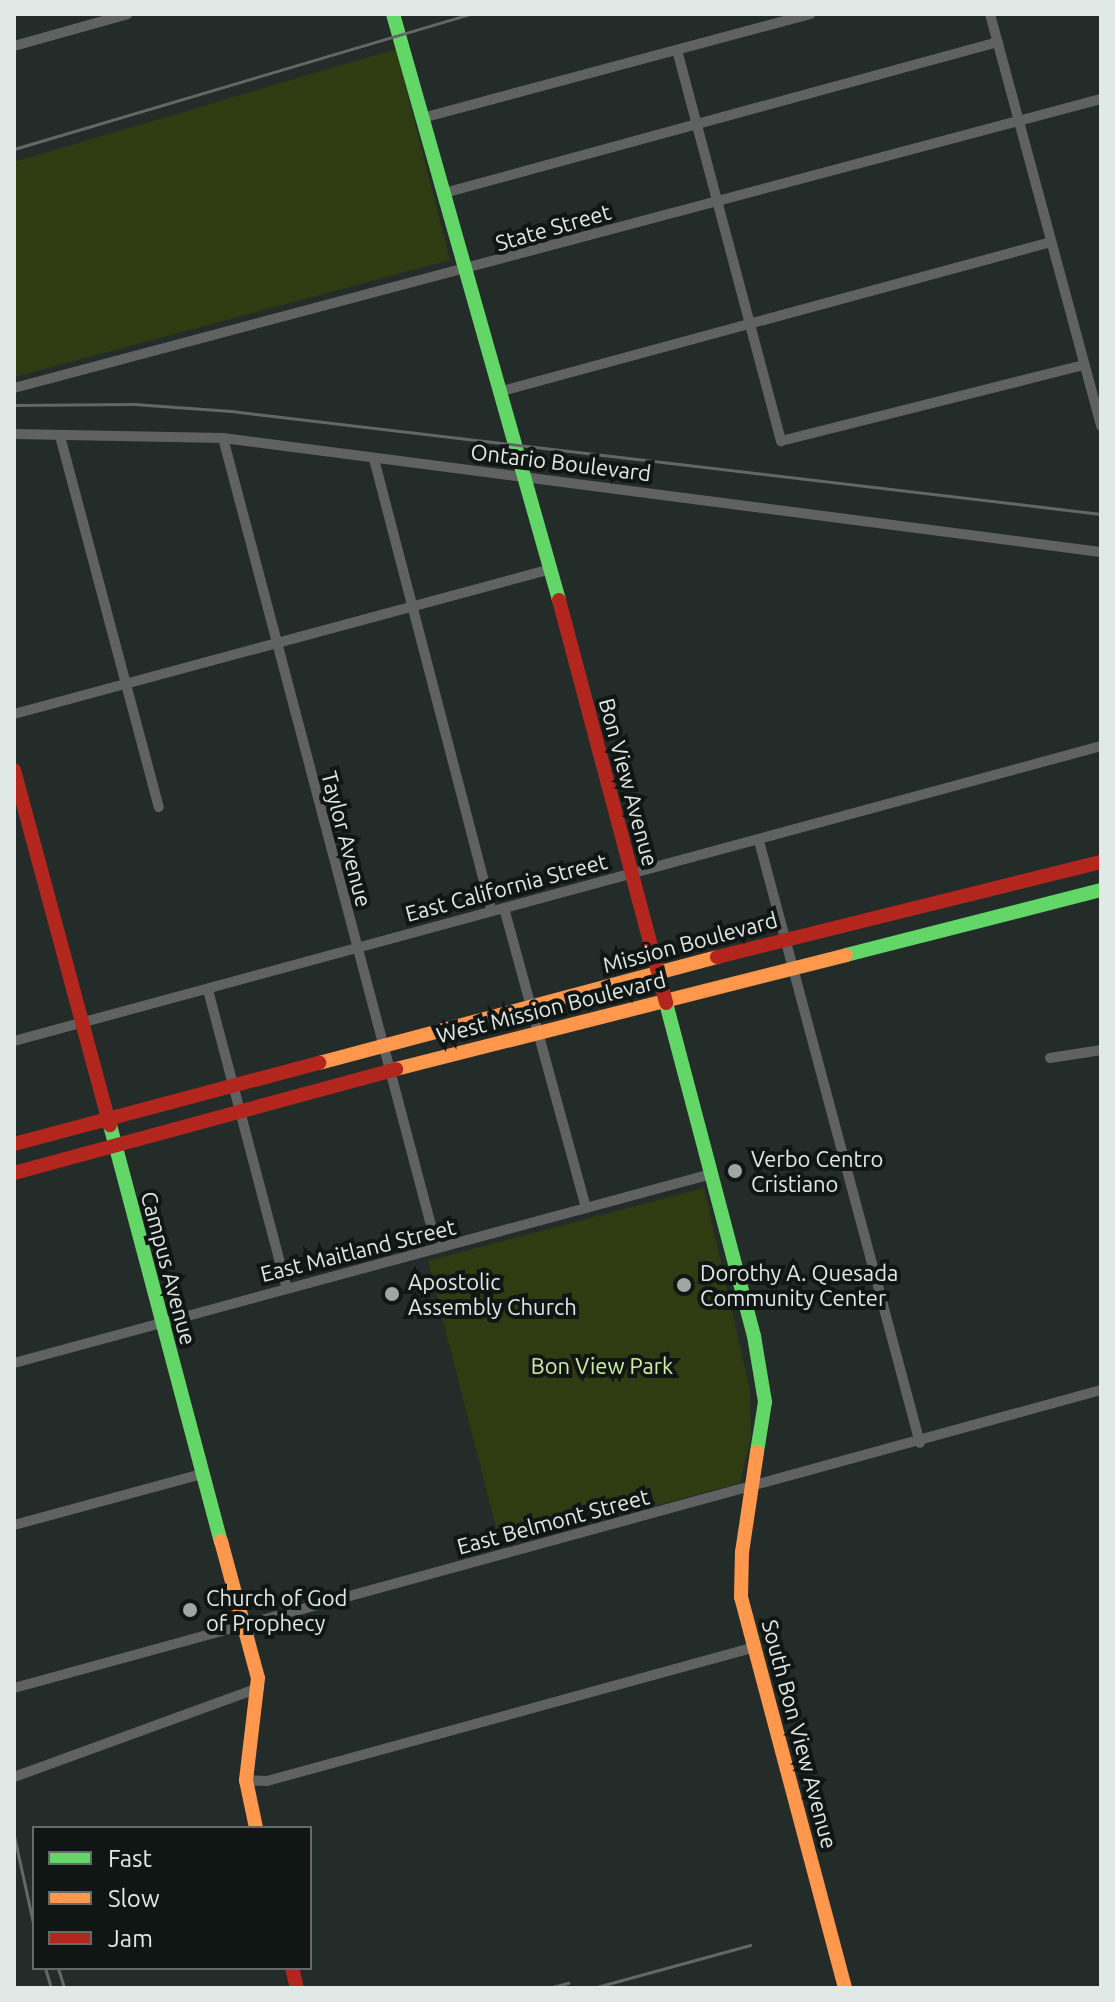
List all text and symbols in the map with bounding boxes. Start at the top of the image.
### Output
street label: State Street [492,198,614,256]
street label: Ontario Boulevard [469,438,653,486]
street label: Bon View Avenue [594,695,664,869]
street label: Taylor Avenue [316,768,378,910]
street label: East California Street [402,847,610,927]
street label: Mission Boulevard [600,906,780,978]
street label: West Mission Boulevard [434,966,668,1048]
place label: Verbo Centro Cristiano [751,1145,883,1196]
marker: Verbo Centro Cristiano [726,1162,744,1180]
street label: Campus Avenue [136,1188,202,1348]
street label: East Maitland Street [258,1213,458,1287]
place label: Dorothy A. Quesada Community Center [700,1259,898,1310]
place label: Apostolic Assembly Church [408,1268,577,1320]
marker: Dorothy A. Quesada Community Center [675,1276,693,1294]
marker: Apostolic Assembly Church [383,1285,401,1303]
park label: Bon View Park [531,1353,673,1379]
street label: East Belmont Street [454,1483,652,1559]
place label: Church of God of Prophecy [206,1584,347,1636]
marker: Church of God of Prophecy [181,1601,199,1619]
street label: South Bon View Avenue [757,1617,843,1851]
legend [32,1826,312,1970]
text: Fast [108,1845,152,1872]
text: Slow [108,1885,160,1912]
text: Jam [108,1925,153,1952]

